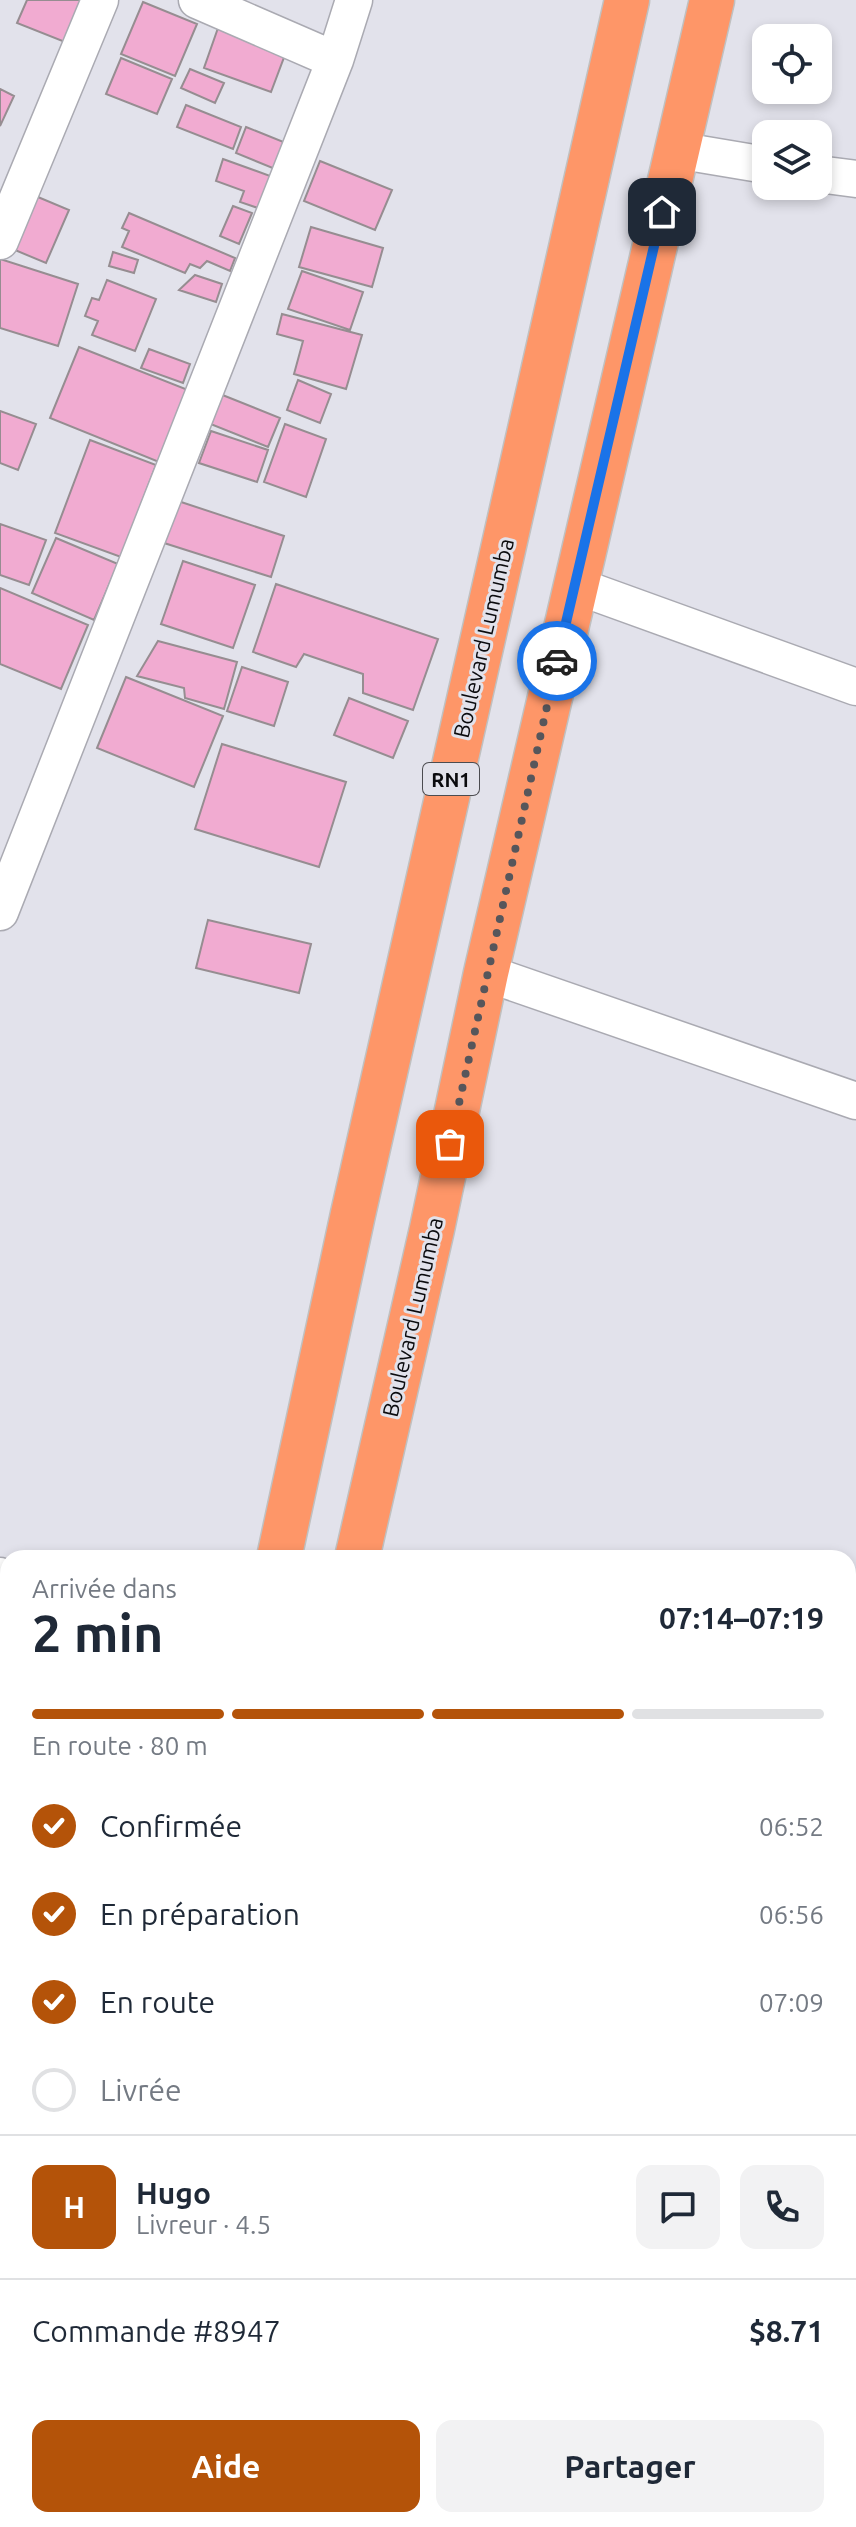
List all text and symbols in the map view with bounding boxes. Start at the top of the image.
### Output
map controls [752,24,832,200]
button: locate [752,24,832,104]
button: layers [752,120,832,200]
pin [628,178,696,246]
icon: home [640,190,684,234]
street label: Boulevard Lumumba [448,536,518,740]
courier [517,621,597,701]
icon: car [535,639,579,683]
road number: RN1 [423,763,479,795]
pin [416,1110,484,1178]
icon: bag [428,1122,472,1166]
street label: Boulevard Lumumba [377,1215,447,1419]
text: Arrivée dans [32,1574,177,1603]
text: 07:14–07:19 [659,1601,824,1635]
text: 2 min [32,1604,163,1662]
text: En route · 80 m [32,1731,208,1760]
icon: check [32,1804,76,1848]
text: Confirmée [100,1809,242,1843]
text: 06:52 [759,1812,824,1841]
icon: check [32,1892,76,1936]
text: En préparation [100,1897,300,1931]
text: 06:56 [759,1900,824,1929]
icon: check [32,1980,76,2024]
text: En route [100,1985,215,2019]
text: 07:09 [759,1988,824,2017]
text: Livrée [100,2073,182,2107]
button: chat [636,2165,720,2249]
button: phone [740,2165,824,2249]
text: Hugo [136,2176,211,2210]
text: H [63,2190,85,2224]
text: Livreur · 4.5 [136,2210,271,2239]
text: Commande #8947 [32,2314,281,2348]
text: $8.71 [749,2314,824,2348]
button: Aide [32,2420,420,2512]
button: Partager [436,2420,824,2512]

